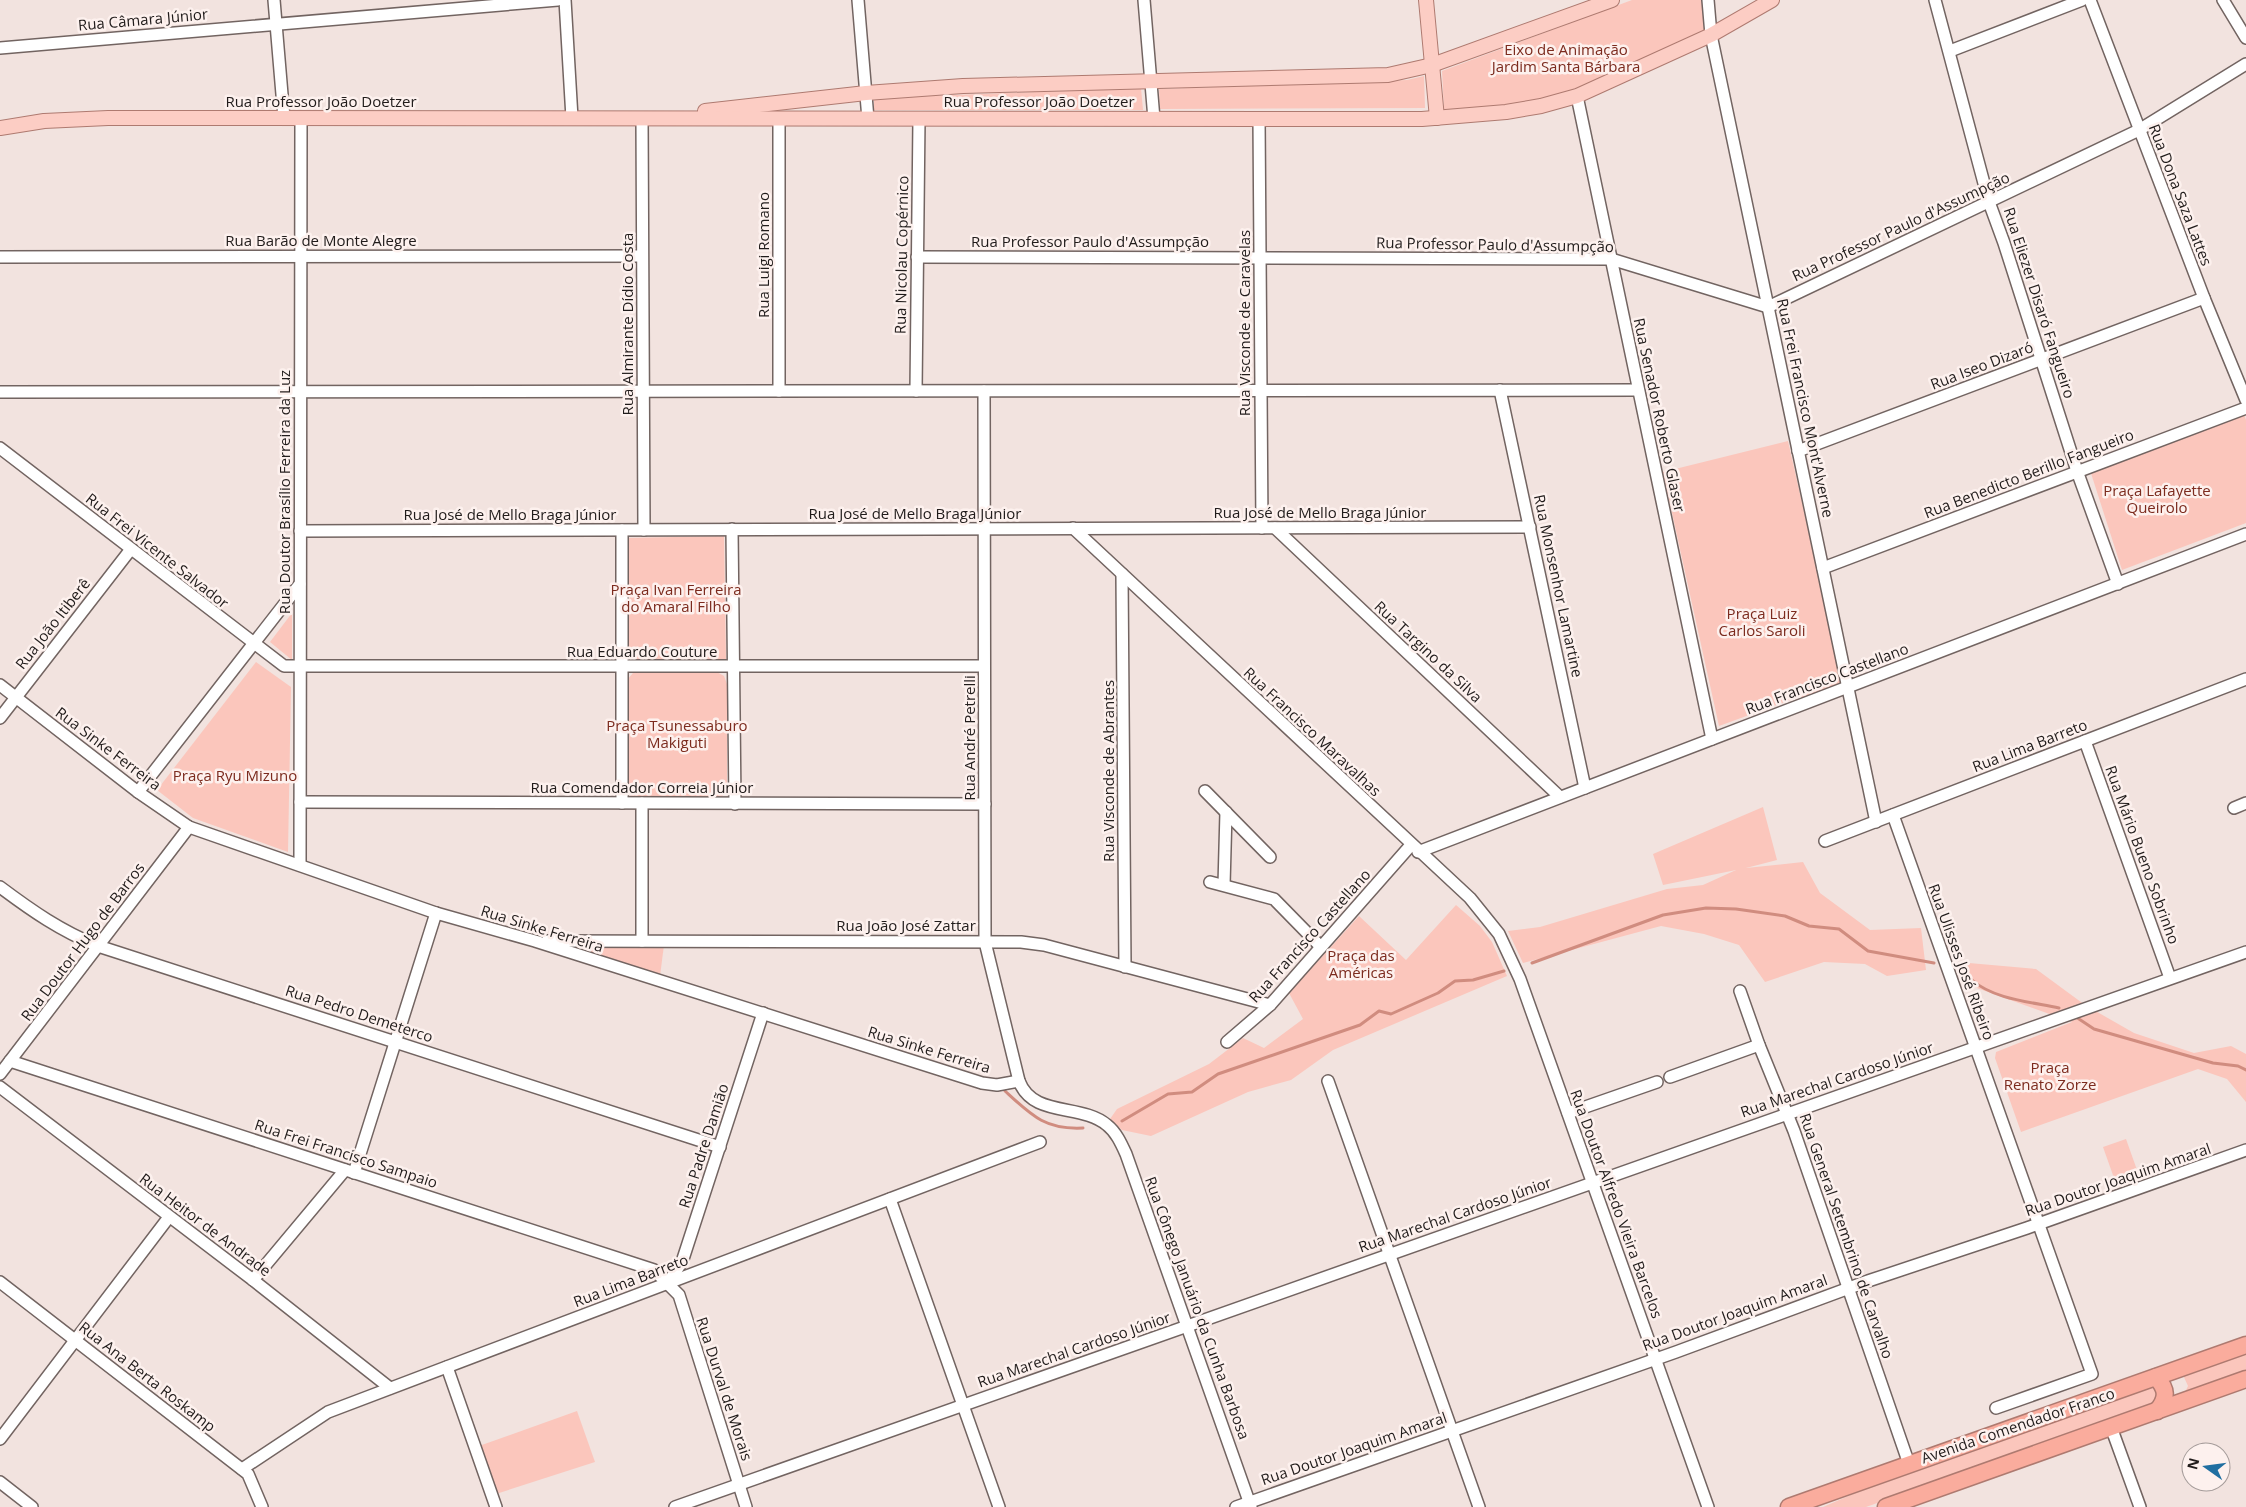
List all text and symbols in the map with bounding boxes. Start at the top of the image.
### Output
street label: Rua Câmara Júnior [77,3,209,35]
park label: Eixo de Animação Jardim Santa Bárbara [1490,39,1640,76]
street label: Rua Professor João Doetzer [225,91,417,111]
street label: Rua Professor João Doetzer [943,91,1135,111]
street label: Rua Dona Saza Lattes [2145,121,2217,268]
street label: Rua Professor Paulo d'Assumpção [1788,167,2013,285]
street label: Rua Nicolau Copérnico [890,176,912,334]
street label: Rua Luigi Romano [753,192,773,318]
street label: Rua Eliezer Disaró Fangueiro [2000,205,2080,401]
street label: Rua Barão de Monte Alegre [225,230,417,250]
street label: Rua Visconde de Caravelas [1234,230,1254,416]
street label: Rua Professor Paulo d'Assumpção [971,231,1209,251]
street label: Rua Professor Paulo d'Assumpção [1376,232,1614,256]
street label: Rua Almirante Dídio Costa [617,233,637,415]
street label: Rua Frei Francisco Mont'Alverne [1773,296,1839,519]
street label: Rua Senador Roberto Glaser [1630,316,1690,514]
street label: Rua Iseo Dizaró [1927,336,2036,394]
street label: Rua Doutor Brasílio Ferreira da Luz [274,370,294,614]
street label: Rua Benedicto Berillo Fangueiro [1921,424,2136,522]
park label: Praça Lafayette Queirolo [2103,480,2211,517]
street label: Rua Frei Vicente Salvador [82,488,233,612]
street label: Rua Monsenhor Lamartine [1530,492,1588,679]
street label: Rua José de Mello Braga Júnior [1213,502,1427,522]
street label: Rua José de Mello Braga Júnior [808,503,1022,523]
street label: Rua José de Mello Braga Júnior [403,504,617,524]
street label: Rua João Itiberê [10,574,94,673]
park label: Praça Ivan Ferreira do Amaral Filho [610,579,742,616]
street label: Rua Targino da Silva [1370,596,1487,706]
park label: Praça Luiz Carlos Saroli [1718,603,1806,640]
street label: Rua Francisco Castellano [1742,638,1911,718]
street label: Rua Eduardo Couture [567,641,717,661]
street label: Rua Francisco Maravalhas [1240,662,1386,800]
street label: Rua André Petrelli [959,675,979,801]
street label: Rua Visconde de Abrantes [1098,680,1118,862]
street label: Rua Sinke Ferreira [52,702,165,794]
street label: Rua Lima Barreto [1969,714,2090,776]
park label: Praça Tsunessaburo Makiguti [606,715,748,752]
street label: Rua Mário Bueno Sobrinho [2101,763,2185,947]
park label: Praça Ryu Mizuno [173,765,297,785]
street label: Rua Comendador Correia Júnior [531,777,753,797]
street label: Rua Doutor Hugo de Barros [16,858,148,1025]
street label: Rua Francisco Castellano [1244,864,1375,1006]
street label: Rua Ulisses José Ribeiro [1924,881,2000,1043]
street label: Rua Sinke Ferreira [479,900,606,956]
street label: Rua João José Zattar [836,915,976,935]
park label: Praça das Américas [1327,945,1395,982]
street label: Rua Pedro Demeterco [283,980,436,1046]
street label: Rua Sinke Ferreira [866,1021,993,1077]
street label: Rua Marechal Cardoso Júnior [1737,1037,1936,1122]
park label: Praça Renato Zorze [2004,1057,2096,1094]
street label: Rua Padre Damião [673,1081,733,1211]
street label: Rua Doutor Alfredo Vieira Barcelos [1566,1086,1668,1321]
street label: Rua General Setembrino de Carvalho [1795,1110,1898,1361]
street label: Rua Frei Francisco Sampaio [252,1114,440,1192]
street label: Rua Doutor Joaquim Amaral [2022,1138,2213,1220]
street label: Rua Heitor de Andrade [136,1168,275,1280]
street label: Rua Marechal Cardoso Júnior [1355,1172,1554,1257]
street label: Rua Cônego Januário da Cunha Barbosa [1141,1173,1255,1442]
street label: Rua Lima Barreto [570,1249,691,1311]
street label: Rua Doutor Joaquim Amaral [1639,1269,1830,1355]
street label: Rua Marechal Cardoso Júnior [974,1307,1173,1392]
street label: Rua Durval de Morais [692,1314,758,1463]
street label: Rua Ana Berta Roskamp [75,1317,220,1436]
street label: Avenida Comendador Franco [1918,1383,2117,1468]
street label: Rua Doutor Joaquim Amaral [1258,1407,1449,1489]
north arrow [2181,1442,2231,1492]
text: N [2182,1456,2203,1472]

